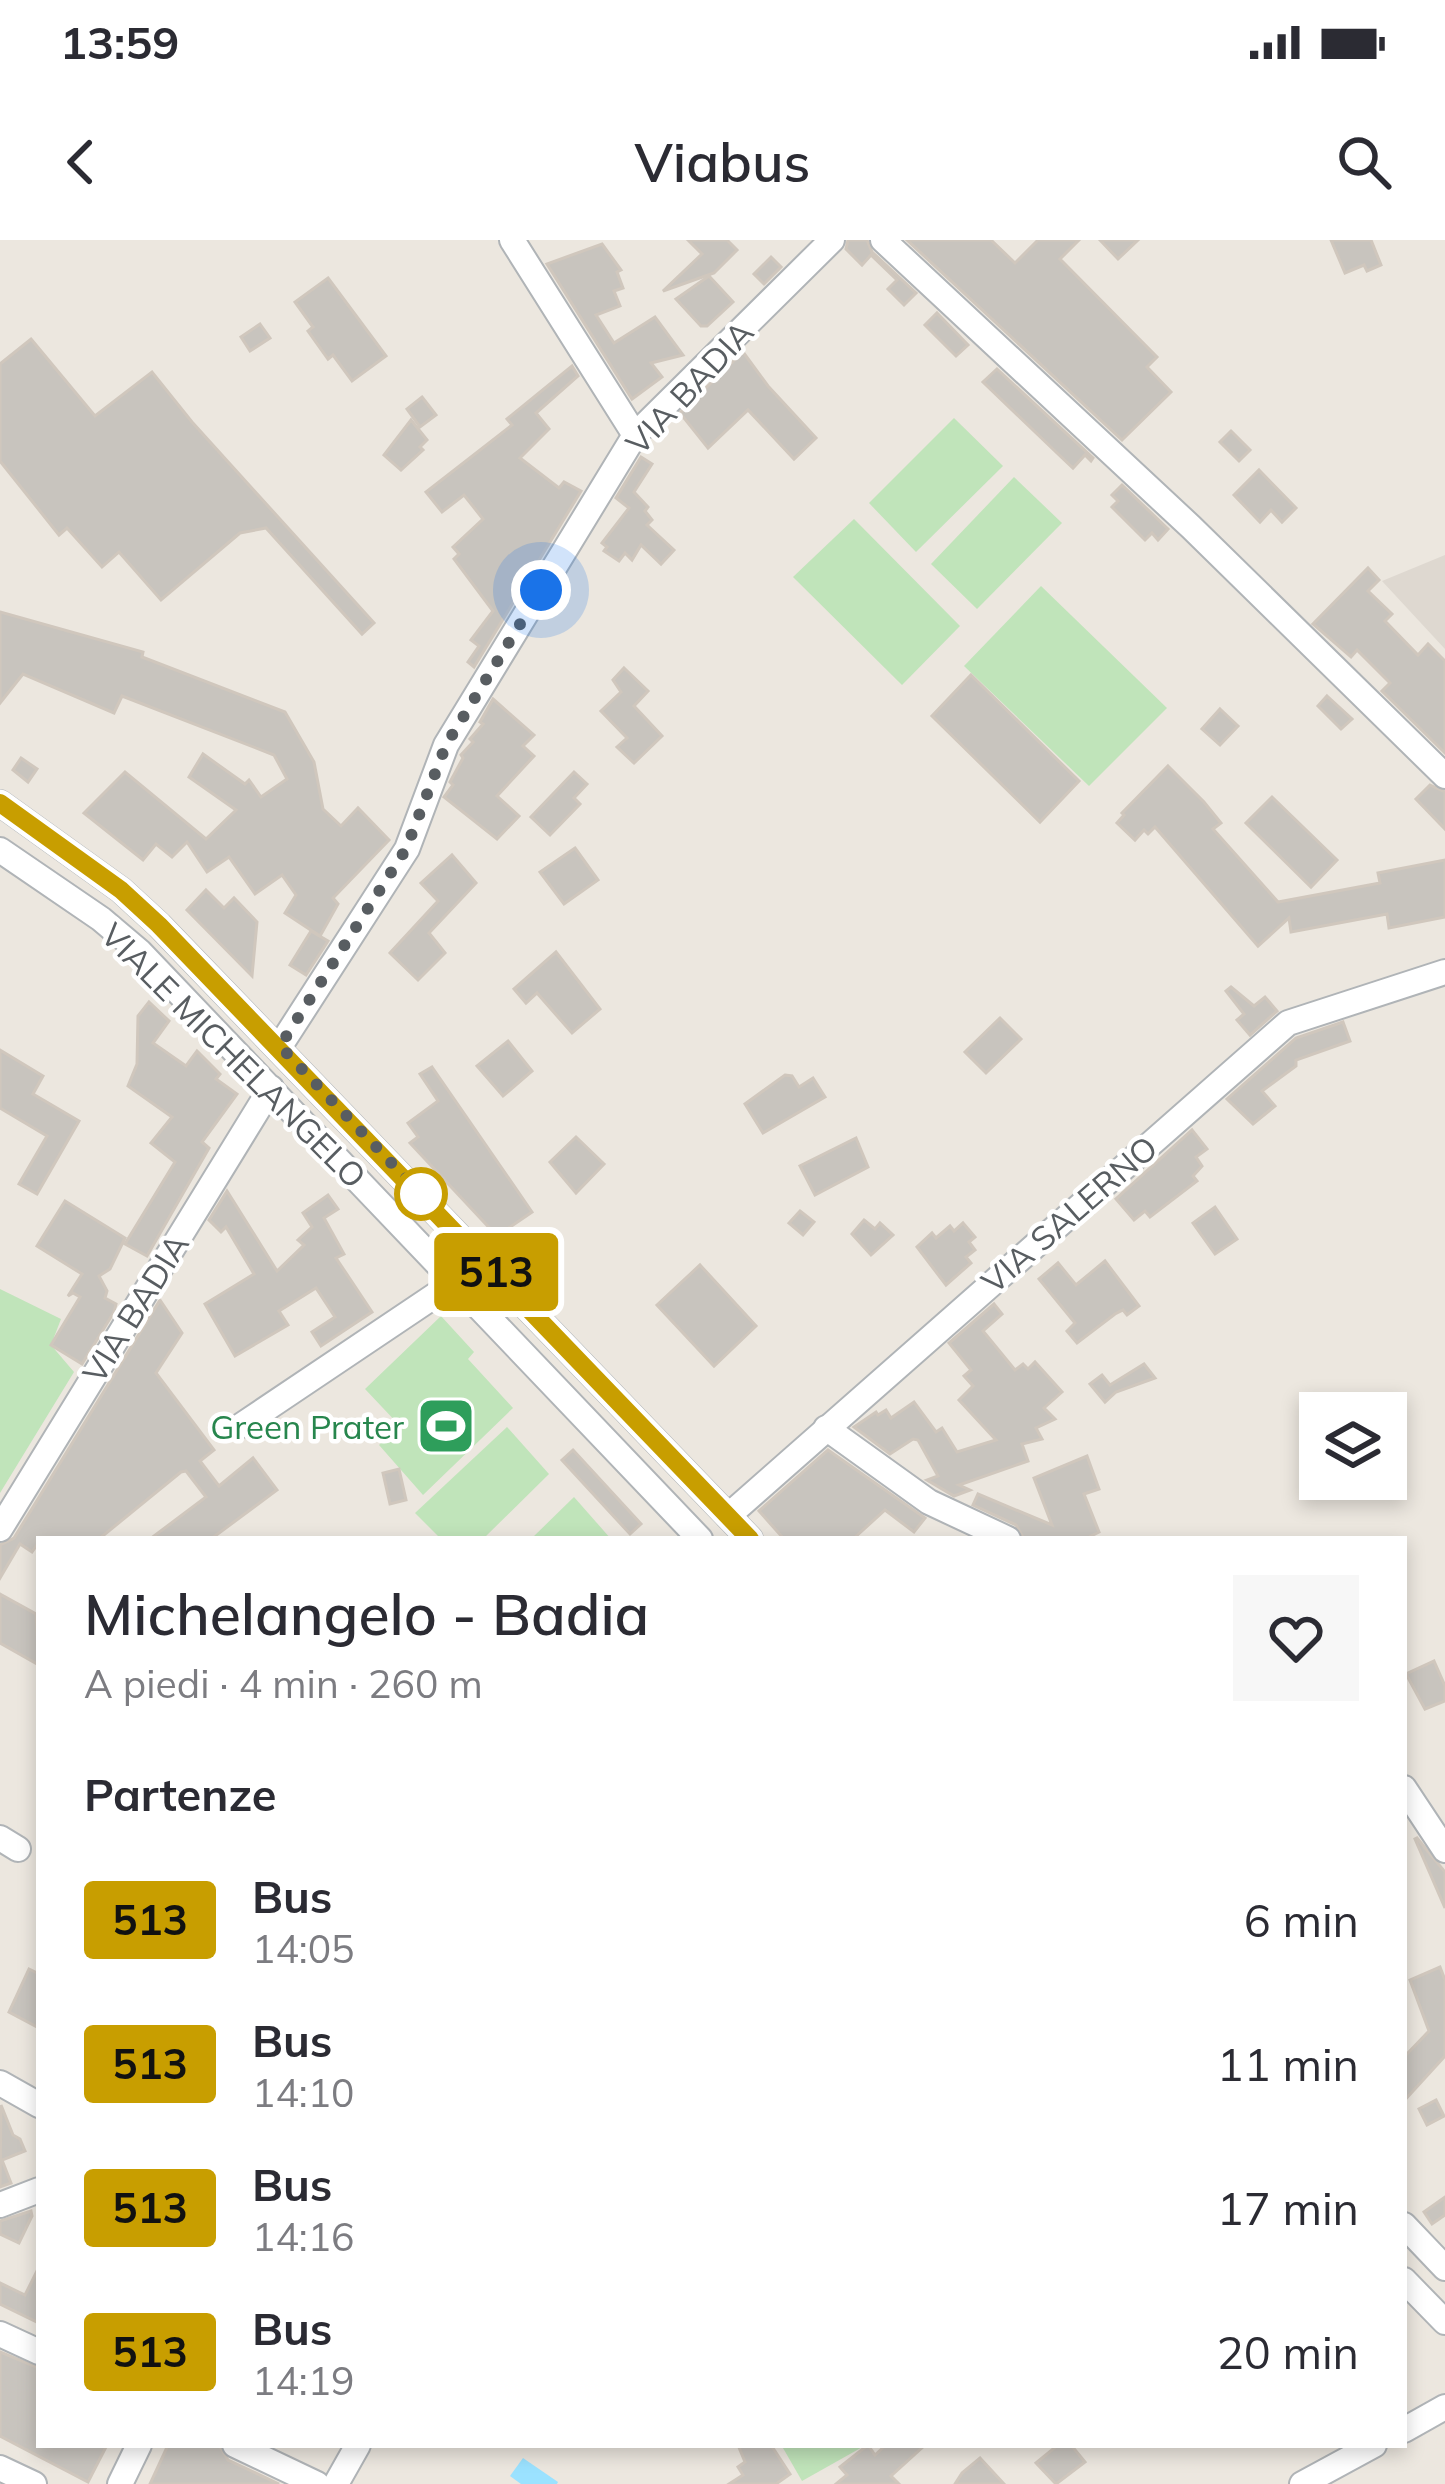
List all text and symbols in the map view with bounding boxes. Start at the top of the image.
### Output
text: 13:59 [60,14,179,70]
text: Viabus [635,128,811,196]
icon: back [48,129,114,195]
icon: search [1331,129,1397,195]
street label: VIA BADIA [617,311,761,463]
your location [511,560,571,620]
street label: VIALE MICHELANGELO [93,914,375,1196]
street label: VIA SALERNO [973,1127,1165,1301]
unlabelled marker [396,1169,446,1219]
street label: VIA BADIA [73,1226,197,1390]
line badge: 513 [427,1233,565,1311]
text: 513 [458,1245,534,1298]
map controls [1299,1392,1407,1500]
button: layers [1299,1392,1407,1500]
sports icon: Green Prater [415,1395,477,1457]
place label: Green Prater [210,1406,404,1447]
button: heart [1233,1575,1359,1701]
text: Michelangelo - Badia [84,1578,649,1649]
text: A piedi · 4 min · 260 m [84,1659,483,1708]
text: Partenze [84,1766,276,1822]
text: Bus [252,1868,332,1924]
text: 6 min [1244,1892,1359,1948]
text: 513 [112,1893,188,1946]
text: 14:05 [252,1924,355,1973]
text: Bus [252,2012,332,2068]
text: 11 min [1217,2036,1359,2092]
text: 513 [112,2037,188,2090]
text: 14:10 [252,2068,355,2117]
text: Bus [252,2156,332,2212]
text: 17 min [1217,2180,1359,2236]
text: 513 [112,2181,188,2234]
text: 14:16 [252,2212,355,2261]
text: Bus [252,2300,332,2356]
text: 20 min [1217,2324,1359,2380]
text: 513 [112,2325,188,2378]
text: 14:19 [252,2356,355,2405]

